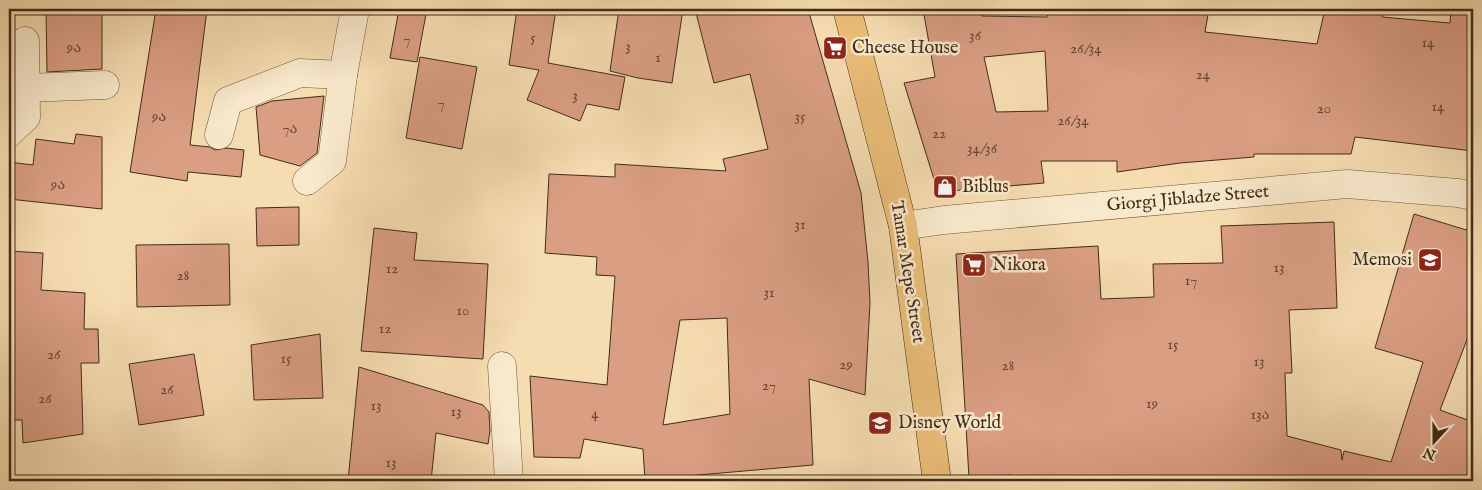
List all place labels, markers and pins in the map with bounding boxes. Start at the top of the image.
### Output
supermarket icon: Cheese House [822,35,848,61]
place label: Cheese House [852,37,958,60]
shop icon: Biblus [932,174,958,200]
place label: Biblus [962,176,1009,199]
school or university icon: Memosi [1417,247,1443,273]
place label: Memosi [1352,249,1412,272]
supermarket icon: Nikora [961,252,987,278]
place label: Nikora [992,254,1046,277]
school or university icon: Disney World [867,410,893,436]
place label: Disney World [898,412,1002,435]

